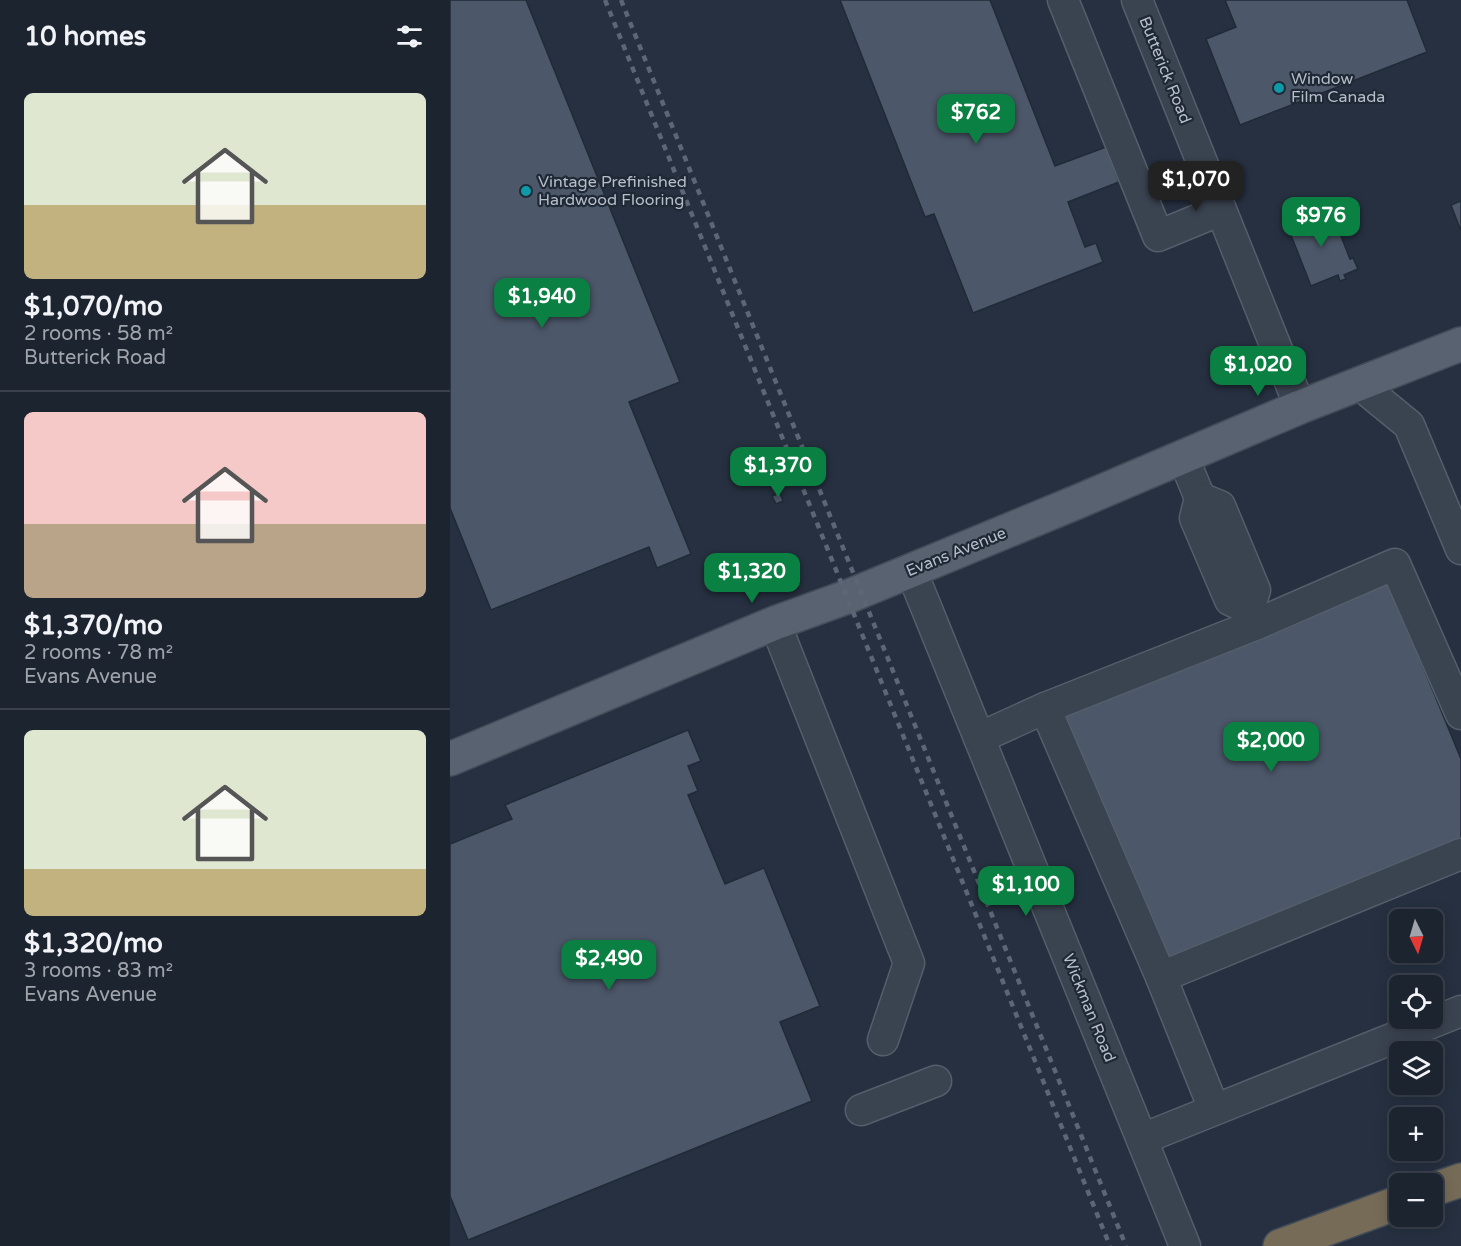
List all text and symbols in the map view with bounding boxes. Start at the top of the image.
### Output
street label: Butterick Road [1134,14,1196,126]
icon: filters [393,20,426,53]
text: 10 homes [24,21,146,52]
place label: Window Film Canada [1291,69,1385,107]
marker: Window Film Canada [1272,81,1286,95]
pin: $762 [940,94,1012,145]
text: $762 [951,101,1001,125]
icon: home [171,132,279,240]
pin: $1,070 [1147,161,1245,212]
text: $1,070 [1162,168,1230,192]
place label: Vintage Prefinished Hardwood Flooring [538,172,687,210]
marker: Vintage Prefinished Hardwood Flooring [519,184,533,198]
pin: $976 [1285,197,1357,248]
text: $976 [1296,204,1346,228]
pin: $1,940 [493,278,591,329]
text: $1,940 [508,285,576,309]
text: $1,070/mo [24,291,163,322]
text: 2 rooms · 58 m² [24,322,173,346]
text: Butterick Road [24,346,166,370]
pin: $1,020 [1209,346,1307,397]
text: $1,020 [1224,353,1292,377]
pin: $1,370 [729,447,827,498]
icon: home [171,451,279,559]
text: $1,370 [744,454,812,478]
street label: Evans Avenue [903,523,1009,581]
pin: $1,320 [703,553,801,604]
text: $1,320 [718,560,786,584]
text: $1,370/mo [24,610,163,641]
text: 2 rooms · 78 m² [24,641,173,665]
text: Evans Avenue [24,665,157,689]
pin: $2,000 [1222,722,1320,773]
text: $2,000 [1237,729,1305,753]
icon: home [171,769,279,877]
pin: $1,100 [977,866,1075,917]
text: $1,100 [992,873,1060,897]
north arrow [1389,909,1443,963]
map controls [1389,909,1443,1227]
text: $1,320/mo [24,928,163,959]
pin: $2,490 [560,940,658,991]
text: $2,490 [575,947,643,971]
street label: Wickman Road [1058,951,1120,1065]
text: 3 rooms · 83 m² [24,959,173,983]
button: locate [1389,975,1443,1029]
text: Evans Avenue [24,983,157,1007]
button: layers [1389,1041,1443,1095]
button: + [1389,1107,1443,1161]
button: − [1389,1173,1443,1227]

